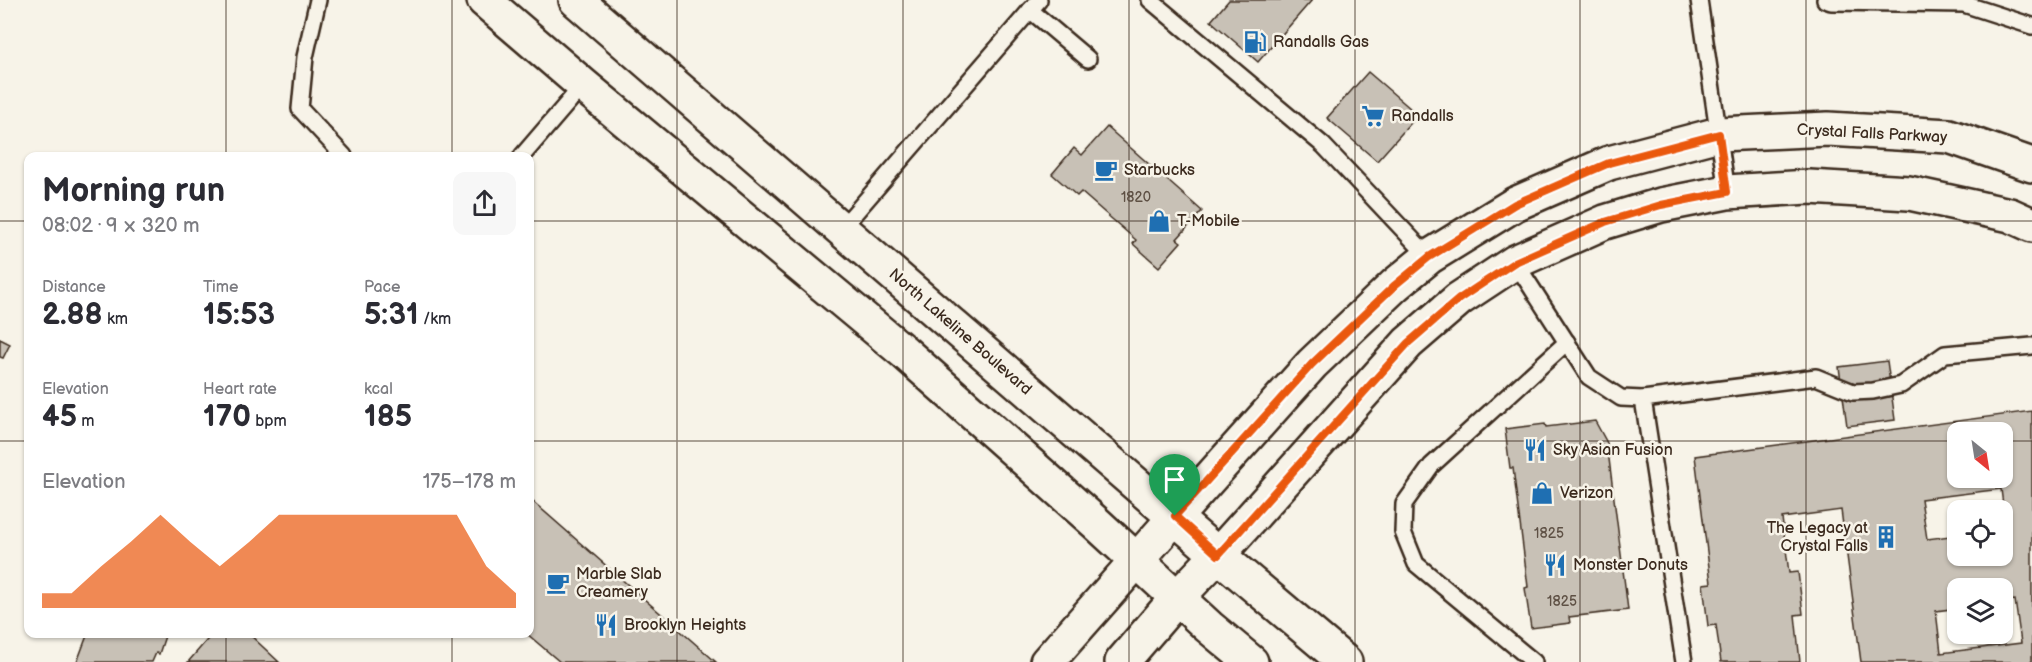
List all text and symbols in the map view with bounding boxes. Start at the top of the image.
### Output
fuel station icon: Randalls Gas [1242,29,1268,55]
place label: Randalls Gas [1273,33,1369,52]
supermarket icon: Randalls [1360,103,1386,129]
place label: Randalls [1391,107,1454,126]
street label: Crystal Falls Parkway [1796,121,1949,147]
cafe icon: Starbucks [1093,157,1119,183]
place label: Starbucks [1124,161,1195,180]
text: Morning run [42,171,225,211]
button: share [453,172,516,235]
house number: 1820 [1121,189,1151,206]
shop icon: T-Mobile [1146,208,1172,234]
place label: T-Mobile [1177,212,1240,231]
text: 08:02 · 9 × 320 m [42,214,200,238]
street label: North Lakeline Boulevard [885,265,1035,399]
text: Distance [42,278,106,297]
text: Time [203,278,238,297]
text: Pace [364,278,400,297]
text: 2.88 [42,297,103,333]
text: 15:53 [203,297,275,333]
text: 5:31 [364,297,419,333]
text: km [103,310,128,329]
text: /km [419,310,451,329]
text: Elevation [42,380,109,399]
text: Heart rate [203,380,277,399]
text: kcal [364,380,393,399]
text: 45 [42,399,77,435]
text: 170 [203,399,251,435]
text: 185 [364,399,412,435]
text: m [77,412,95,431]
text: bpm [251,412,287,431]
north arrow [1947,422,2013,488]
map controls [1947,422,2013,644]
restaurant icon: Sky Asian Fusion [1522,437,1548,463]
place label: Sky Asian Fusion [1553,441,1673,460]
pin [1149,454,1200,516]
icon: arrive [1158,463,1191,496]
text: Elevation [42,470,125,494]
text: 175–178 m [423,470,516,494]
shop icon: Verizon [1529,480,1555,506]
place label: Verizon [1560,484,1613,503]
button: locate [1947,500,2013,566]
place label: The Legacy at Crystal Falls [1767,519,1868,556]
building icon: The Legacy at Crystal Falls [1873,524,1899,550]
house number: 1825 [1534,525,1564,542]
restaurant icon: Monster Donuts [1542,552,1568,578]
place label: Monster Donuts [1573,556,1688,575]
place label: Marble Slab Creamery [576,565,662,602]
cafe icon: Marble Slab Creamery [545,570,571,596]
button: layers [1947,578,2013,644]
house number: 1825 [1547,593,1577,610]
restaurant icon: Brooklyn Heights [593,612,619,638]
place label: Brooklyn Heights [624,616,746,635]

